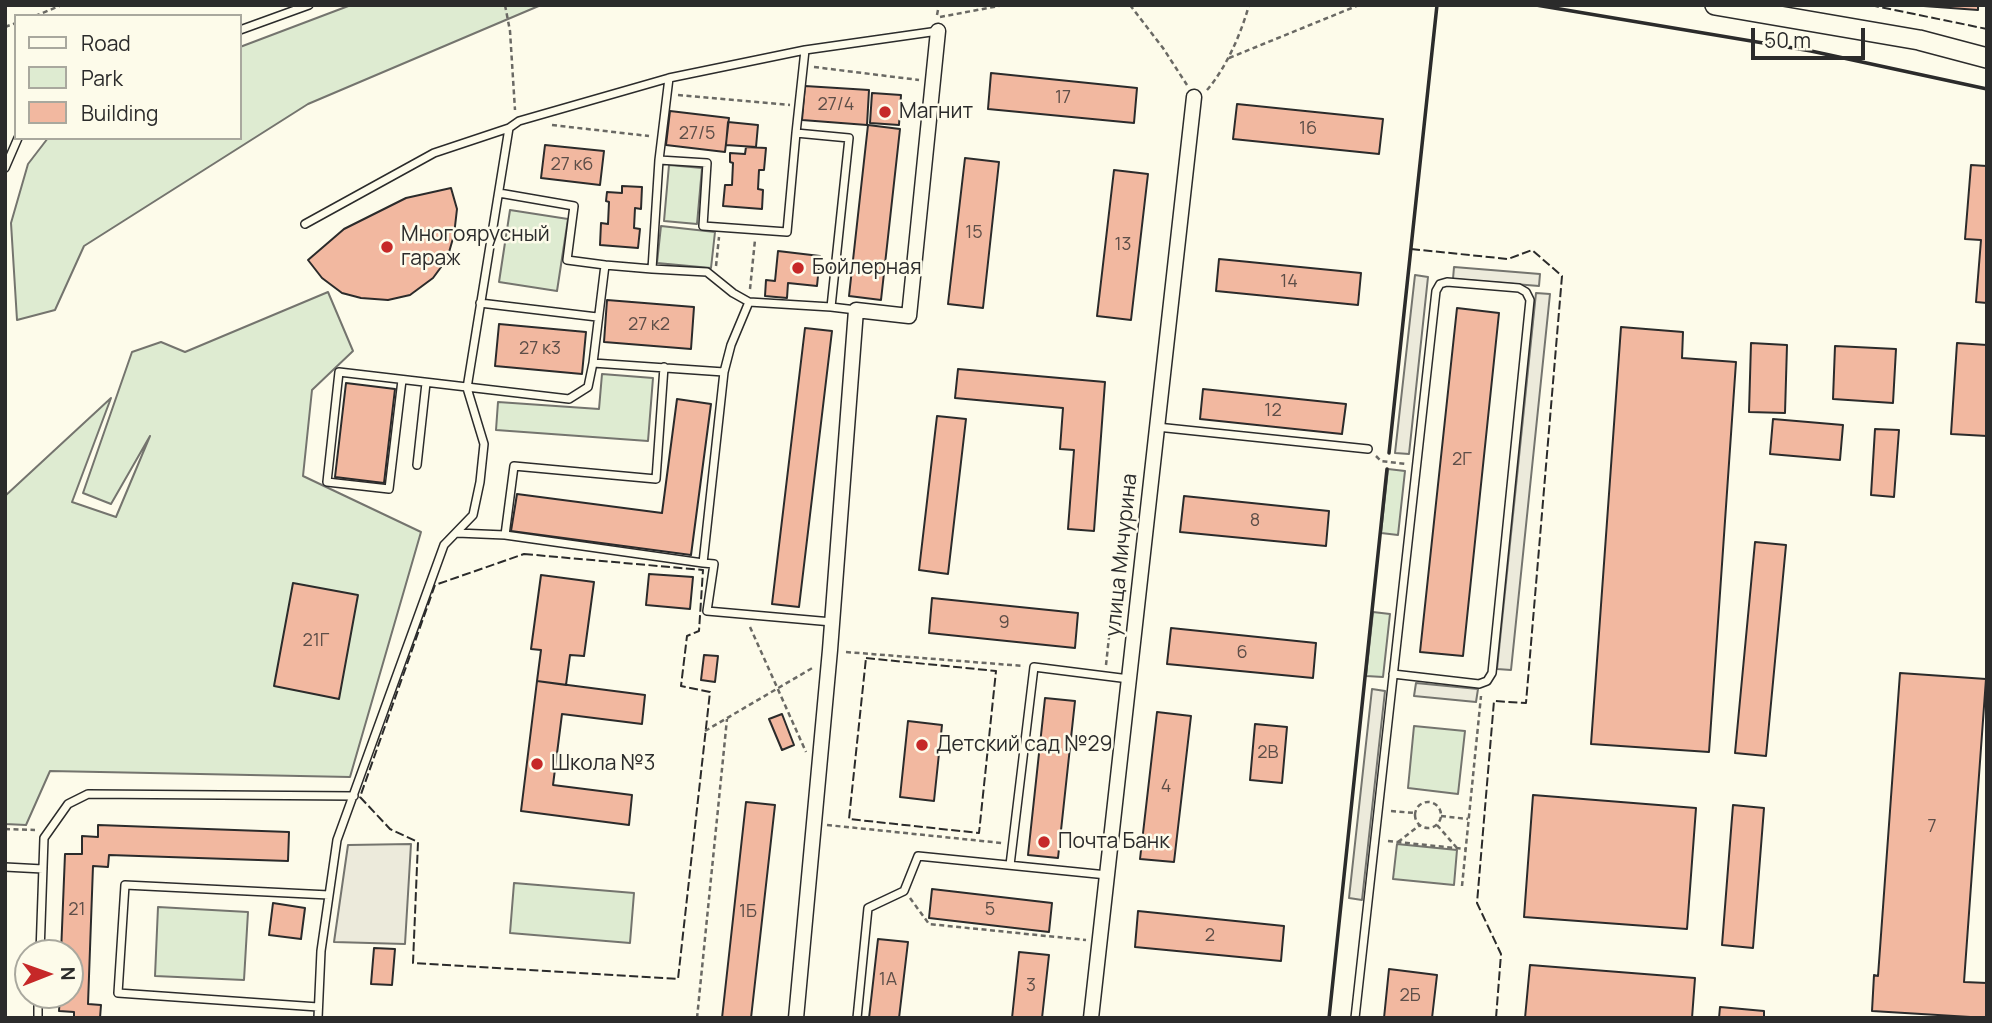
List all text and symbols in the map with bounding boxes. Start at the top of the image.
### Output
legend [14,14,242,140]
scale bar [1754,14,1868,58]
text: 50 m [1764,26,1811,54]
text: Road [81,29,131,57]
text: Park [81,64,123,92]
house number: 17 [1055,87,1071,109]
house number: 27/4 [818,94,854,116]
text: Building [81,99,158,127]
place label: Магнит [899,99,973,125]
marker: Магнит [877,104,893,120]
house number: 16 [1299,118,1317,140]
house number: 27/5 [679,123,715,145]
house number: 27 к6 [551,154,593,176]
place label: Многоярусный гараж [401,222,550,272]
house number: 15 [965,222,983,244]
house number: 13 [1115,234,1131,256]
marker: Многоярусный гараж [379,239,395,255]
place label: Бойлерная [812,255,922,281]
marker: Бойлерная [790,260,806,276]
house number: 14 [1280,271,1298,293]
house number: 27 к2 [628,314,670,336]
house number: 27 к3 [519,338,561,360]
house number: 12 [1264,400,1282,422]
house number: 2Г [1452,449,1472,471]
street label: улица Мичурина [1101,472,1143,638]
house number: 8 [1250,510,1260,532]
house number: 9 [998,612,1010,634]
house number: 21Г [303,630,329,652]
house number: 6 [1236,642,1248,664]
place label: Детский сад №29 [936,732,1112,758]
marker: Детский сад №29 [914,737,930,753]
house number: 2В [1257,742,1279,764]
place label: Школа №3 [551,751,655,777]
marker: Школа №3 [529,756,545,772]
house number: 4 [1161,776,1171,798]
house number: 7 [1927,816,1937,838]
place label: Почта Банк [1058,829,1170,855]
marker: Почта Банк [1036,834,1052,850]
house number: 21 [68,899,86,921]
house number: 5 [985,899,995,921]
house number: 1Б [739,901,757,923]
house number: 2 [1205,925,1215,947]
north arrow [14,939,84,1009]
text: N [55,967,81,981]
house number: 1А [879,969,897,991]
house number: 3 [1026,975,1036,997]
house number: 2Б [1399,985,1421,1007]

